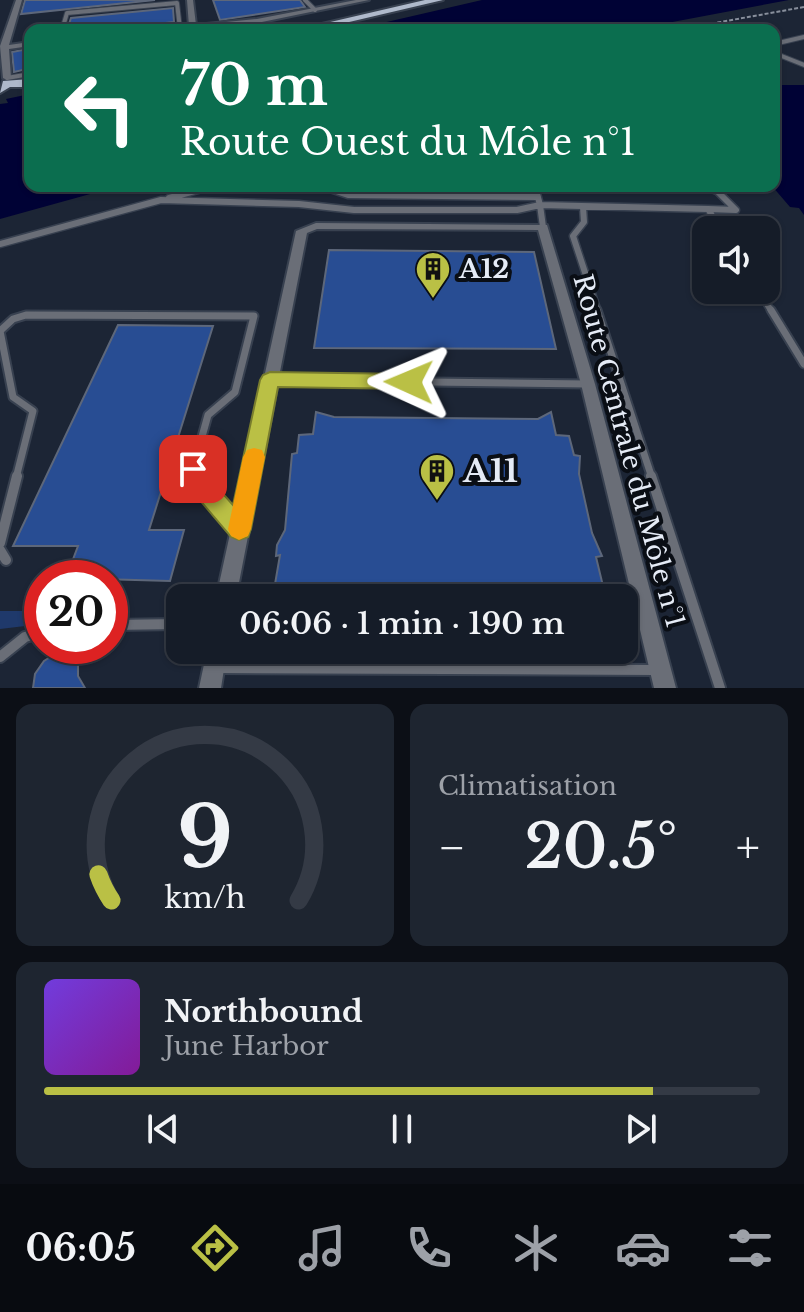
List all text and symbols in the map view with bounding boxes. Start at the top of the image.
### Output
text: 70 m [180,51,328,120]
icon: left [48,56,152,160]
text: Route Ouest du Môle n°1 [180,120,636,165]
map controls [692,216,780,304]
button: sound [692,216,780,304]
building icon: A12 [414,250,452,300]
place label: A12 [458,253,509,285]
street label: Route Centrale du Môle n°1 [566,271,692,631]
position arrow [367,340,451,424]
pin [159,435,227,503]
icon: arrive [171,447,215,491]
place label: A11 [462,451,518,491]
building icon: A11 [418,452,456,502]
speed limit sign: 20 [24,560,128,664]
text: 06:06 · 1 min · 190 m [239,605,565,642]
text: Climatisation [438,770,617,802]
text: 9 [177,786,233,889]
text: 20.5° [524,810,677,884]
text: − [438,820,466,875]
text: + [736,820,760,875]
text: km/h [164,880,246,916]
text: Northbound [164,993,363,1030]
text: June Harbor [164,1030,329,1062]
icon: previous [141,1107,185,1151]
icon: pause [380,1107,424,1151]
icon: next [619,1107,663,1151]
icon: directions [187,1220,243,1276]
icon: music [294,1220,350,1276]
icon: phone [401,1220,457,1276]
icon: climate [508,1220,564,1276]
icon: car [615,1220,671,1276]
icon: filters [722,1220,778,1276]
text: 06:05 [26,1226,136,1271]

